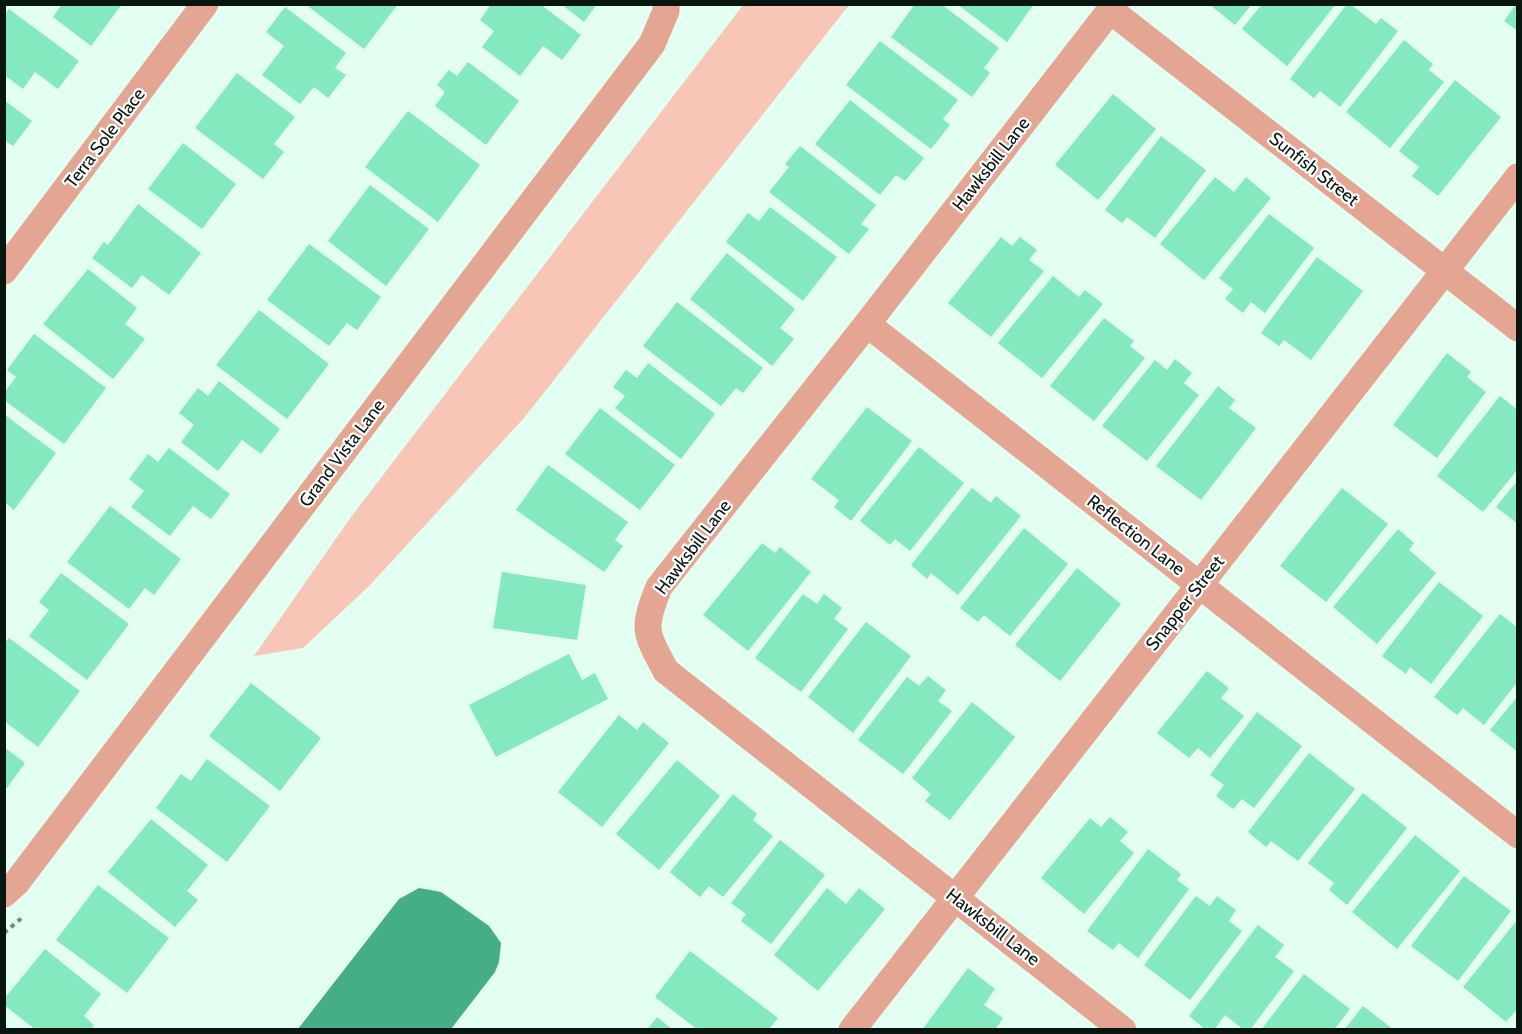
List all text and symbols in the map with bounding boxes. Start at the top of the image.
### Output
street label: Terra Sole Place [60,84,150,192]
street label: Hawksbill Lane [948,113,1034,215]
street label: Sunfish Street [1265,127,1363,211]
street label: Grand Vista Lane [294,395,390,511]
street label: Reflection Lane [1083,490,1189,580]
street label: Hawksbill Lane [650,495,736,599]
street label: Snapper Street [1141,551,1229,655]
street label: Hawksbill Lane [942,884,1044,970]

